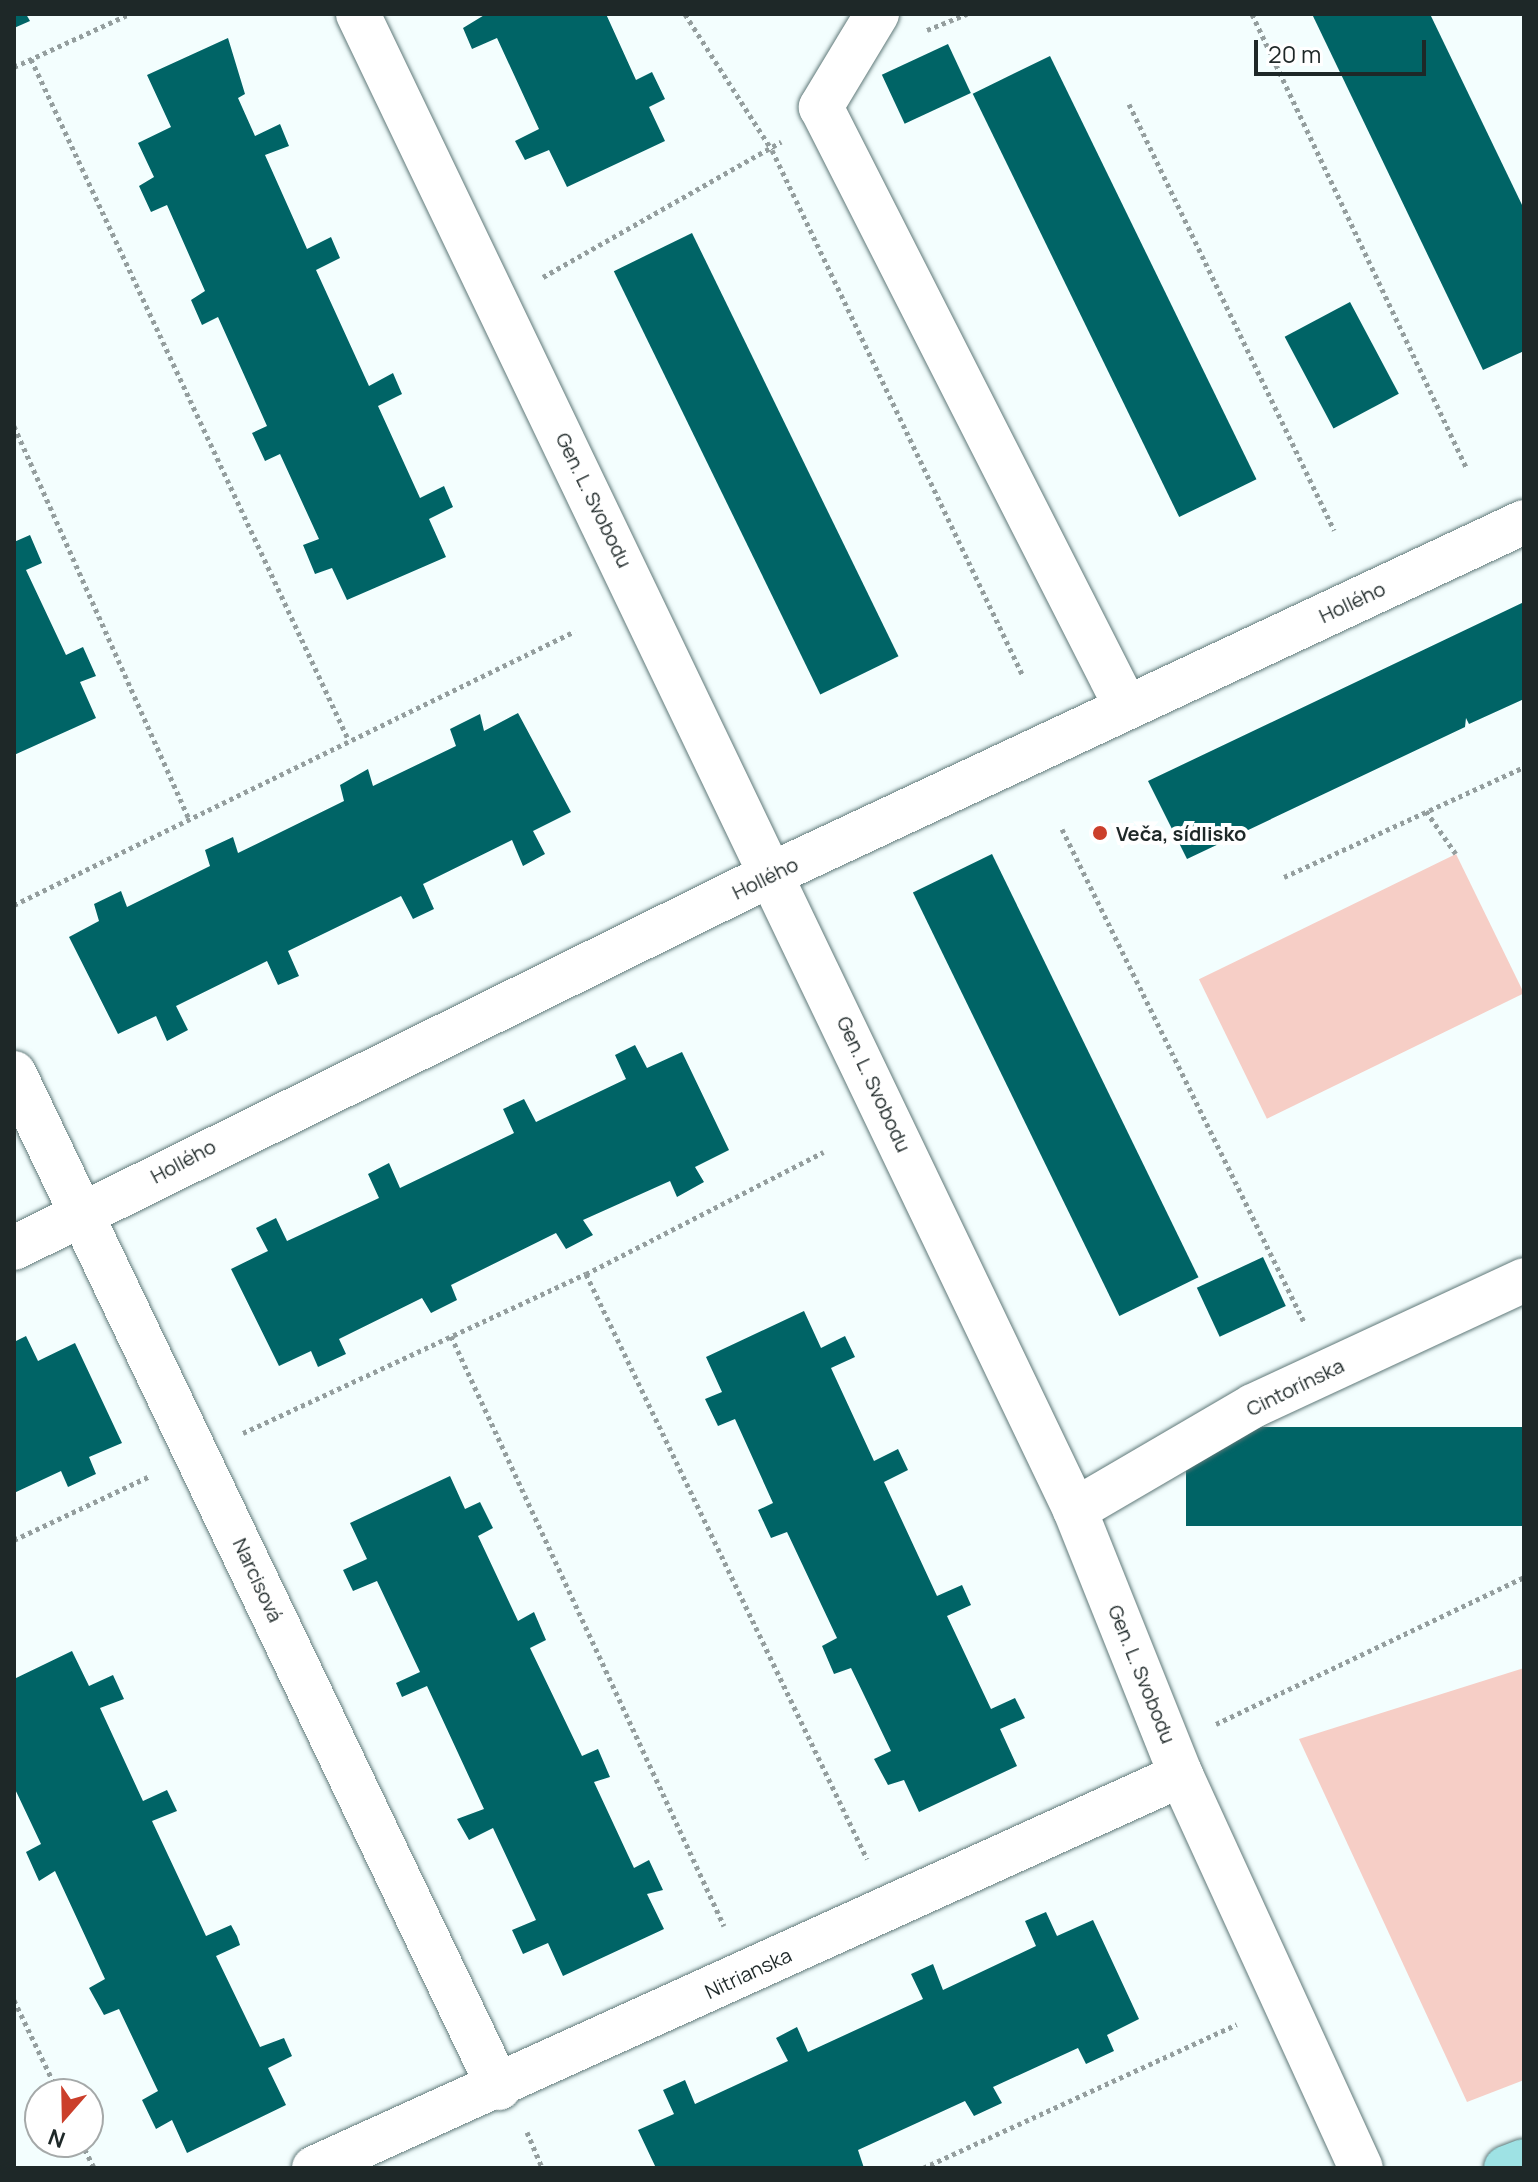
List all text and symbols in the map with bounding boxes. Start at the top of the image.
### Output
scale bar [1258,24,1430,74]
text: 20 m [1268,37,1321,70]
street label: Gen. L. Svobodu [551,429,637,571]
street label: Hollého [1315,576,1389,628]
place label: Veča, sídlisko [1116,821,1246,845]
marker: Veča, sídlisko [1091,824,1109,842]
street label: Hollého [728,852,802,904]
street label: Gen. L. Svobodu [832,1012,916,1156]
street label: Hollého [146,1134,220,1188]
street label: Cintorínska [1242,1353,1348,1421]
street label: Narcisová [228,1534,288,1626]
street label: Gen. L. Svobodu [1103,1601,1181,1747]
street label: Nitrianska [701,1943,795,2003]
north arrow [24,2078,104,2158]
text: N [44,2122,69,2155]

